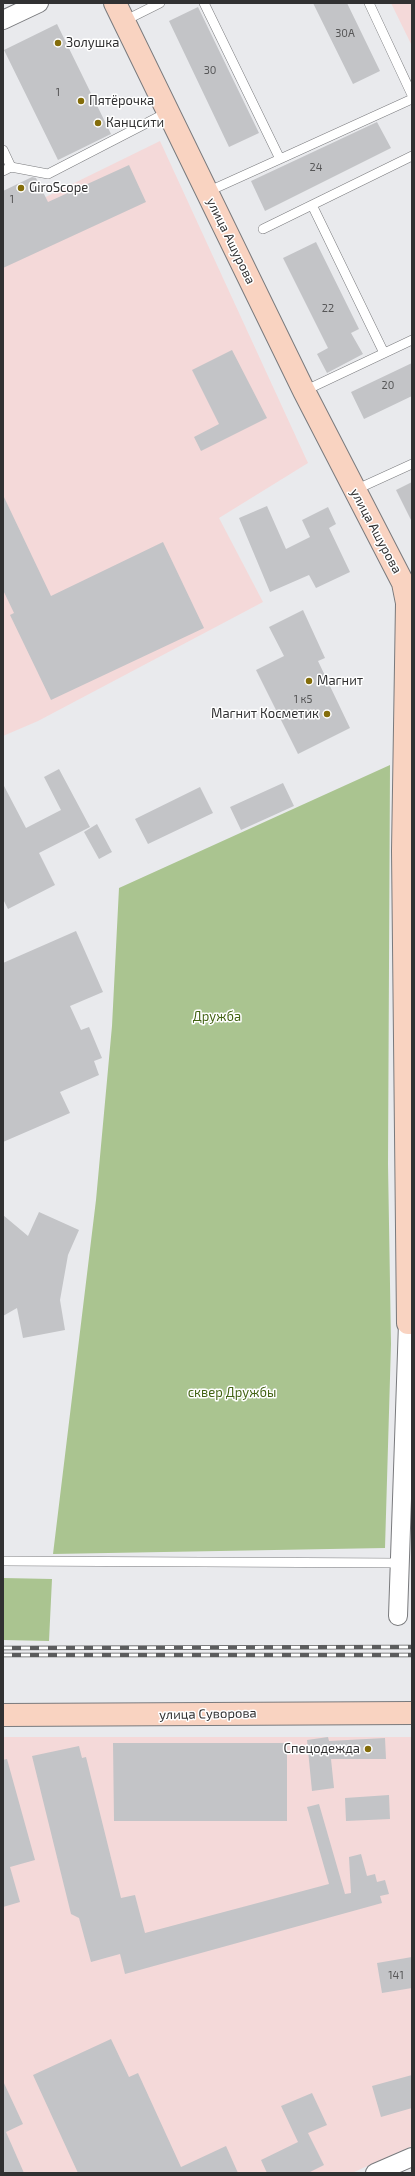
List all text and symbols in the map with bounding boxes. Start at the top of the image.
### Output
house number: 30А [335,26,355,40]
place label: Золушка [66,35,119,51]
marker: Золушка [53,38,63,48]
house number: 30 [204,63,216,77]
house number: 1 [56,85,60,99]
place label: Пятёрочка [89,93,154,109]
marker: Пятёрочка [76,96,86,106]
place label: Канцсити [106,115,164,131]
marker: Канцсити [93,118,103,128]
house number: 24 [310,160,322,174]
place label: GiroScope [29,180,88,196]
marker: GiroScope [16,183,26,193]
house number: 1 [10,192,14,206]
street label: улица Ашурова [203,195,259,287]
house number: 22 [322,301,334,315]
house number: 20 [382,378,394,392]
street label: улица Ашурова [347,486,405,576]
place label: Магнит [317,673,363,689]
marker: Магнит [304,676,314,686]
house number: 1 к5 [294,692,312,706]
place label: Магнит Косметик [211,706,319,722]
marker: Магнит Косметик [322,709,332,719]
park label: Дружба [193,1009,241,1025]
park label: сквер Дружбы [188,1385,276,1401]
street label: улица Суворова [159,1705,257,1723]
place label: Спецодежда [284,1741,360,1757]
marker: Спецодежда [363,1744,373,1754]
house number: 141 [388,1968,404,1982]

